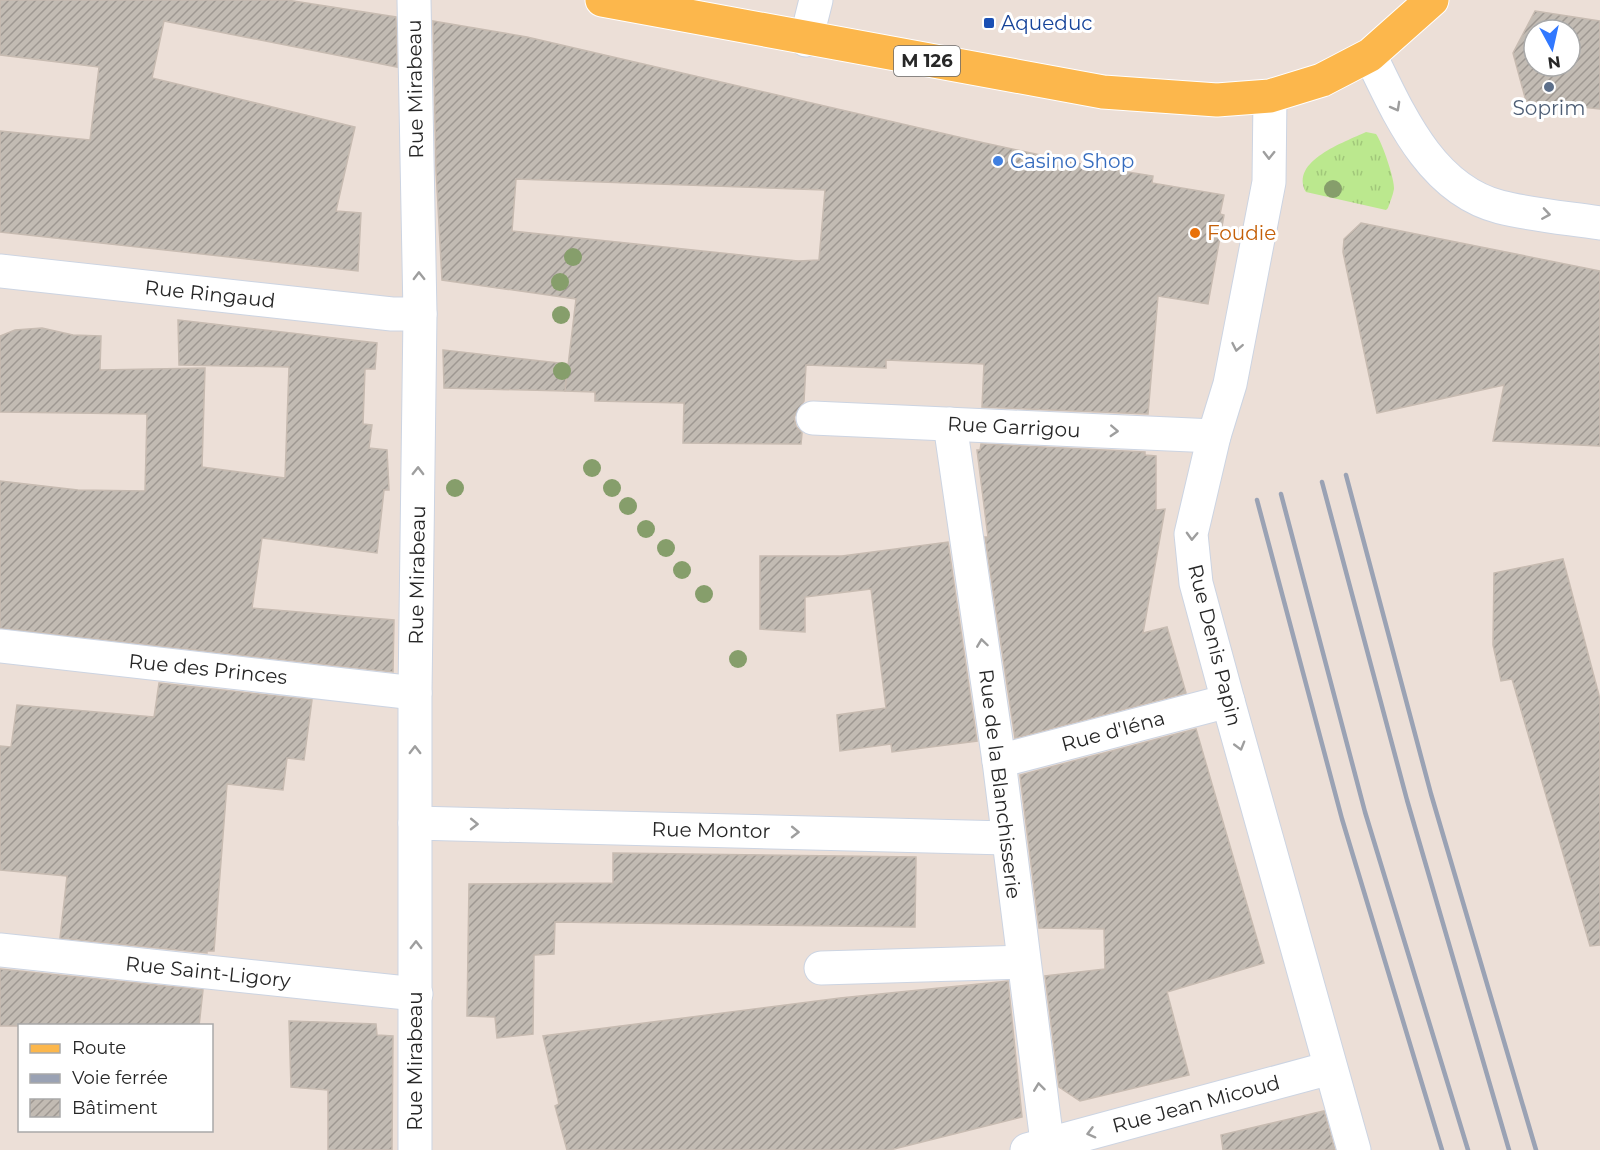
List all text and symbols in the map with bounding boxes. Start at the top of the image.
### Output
place label: Aqueduc [1001,11,1093,35]
marker: Aqueduc [982,16,996,30]
north arrow [1522,18,1582,78]
street label: Rue Mirabeau [402,19,428,159]
road number: M 126 [894,46,960,76]
text: N [1546,52,1562,73]
marker: Soprim [1542,80,1556,94]
place label: Soprim [1513,96,1585,120]
one-way arrow [1389,101,1400,111]
place label: Casino Shop [1010,149,1134,173]
one-way arrow [1263,150,1275,159]
marker: Casino Shop [991,154,1005,168]
one-way arrow [1541,208,1550,220]
place label: Foudie [1207,221,1276,245]
marker: Foudie [1188,226,1202,240]
one-way arrow [413,271,425,280]
street label: Rue Ringaud [144,275,276,313]
one-way arrow [1231,341,1244,351]
street label: Rue Garrigou [947,412,1081,442]
one-way arrow [1109,425,1118,438]
one-way arrow [412,466,424,475]
street label: Rue Mirabeau [404,505,430,645]
one-way arrow [1186,532,1199,541]
street label: Rue Denis Papin [1183,562,1247,728]
one-way arrow [977,639,989,648]
street label: Rue des Princes [127,649,289,689]
street label: Rue de la Blanchisserie [974,668,1026,900]
street label: Rue d'Iéna [1059,706,1167,756]
one-way arrow [1233,740,1245,751]
one-way arrow [409,745,421,754]
street label: Rue Montor [651,817,771,843]
one-way arrow [469,818,478,830]
one-way arrow [790,826,799,839]
one-way arrow [410,940,422,949]
street label: Rue Saint-Ligory [124,951,292,993]
street label: Rue Mirabeau [403,991,427,1131]
legend [18,1024,213,1132]
text: Route [72,1037,126,1059]
text: Voie ferrée [72,1067,168,1089]
street label: Rue Jean Micoud [1109,1070,1283,1138]
one-way arrow [1034,1082,1046,1091]
text: Bâtiment [72,1097,158,1119]
one-way arrow [1087,1125,1097,1138]

